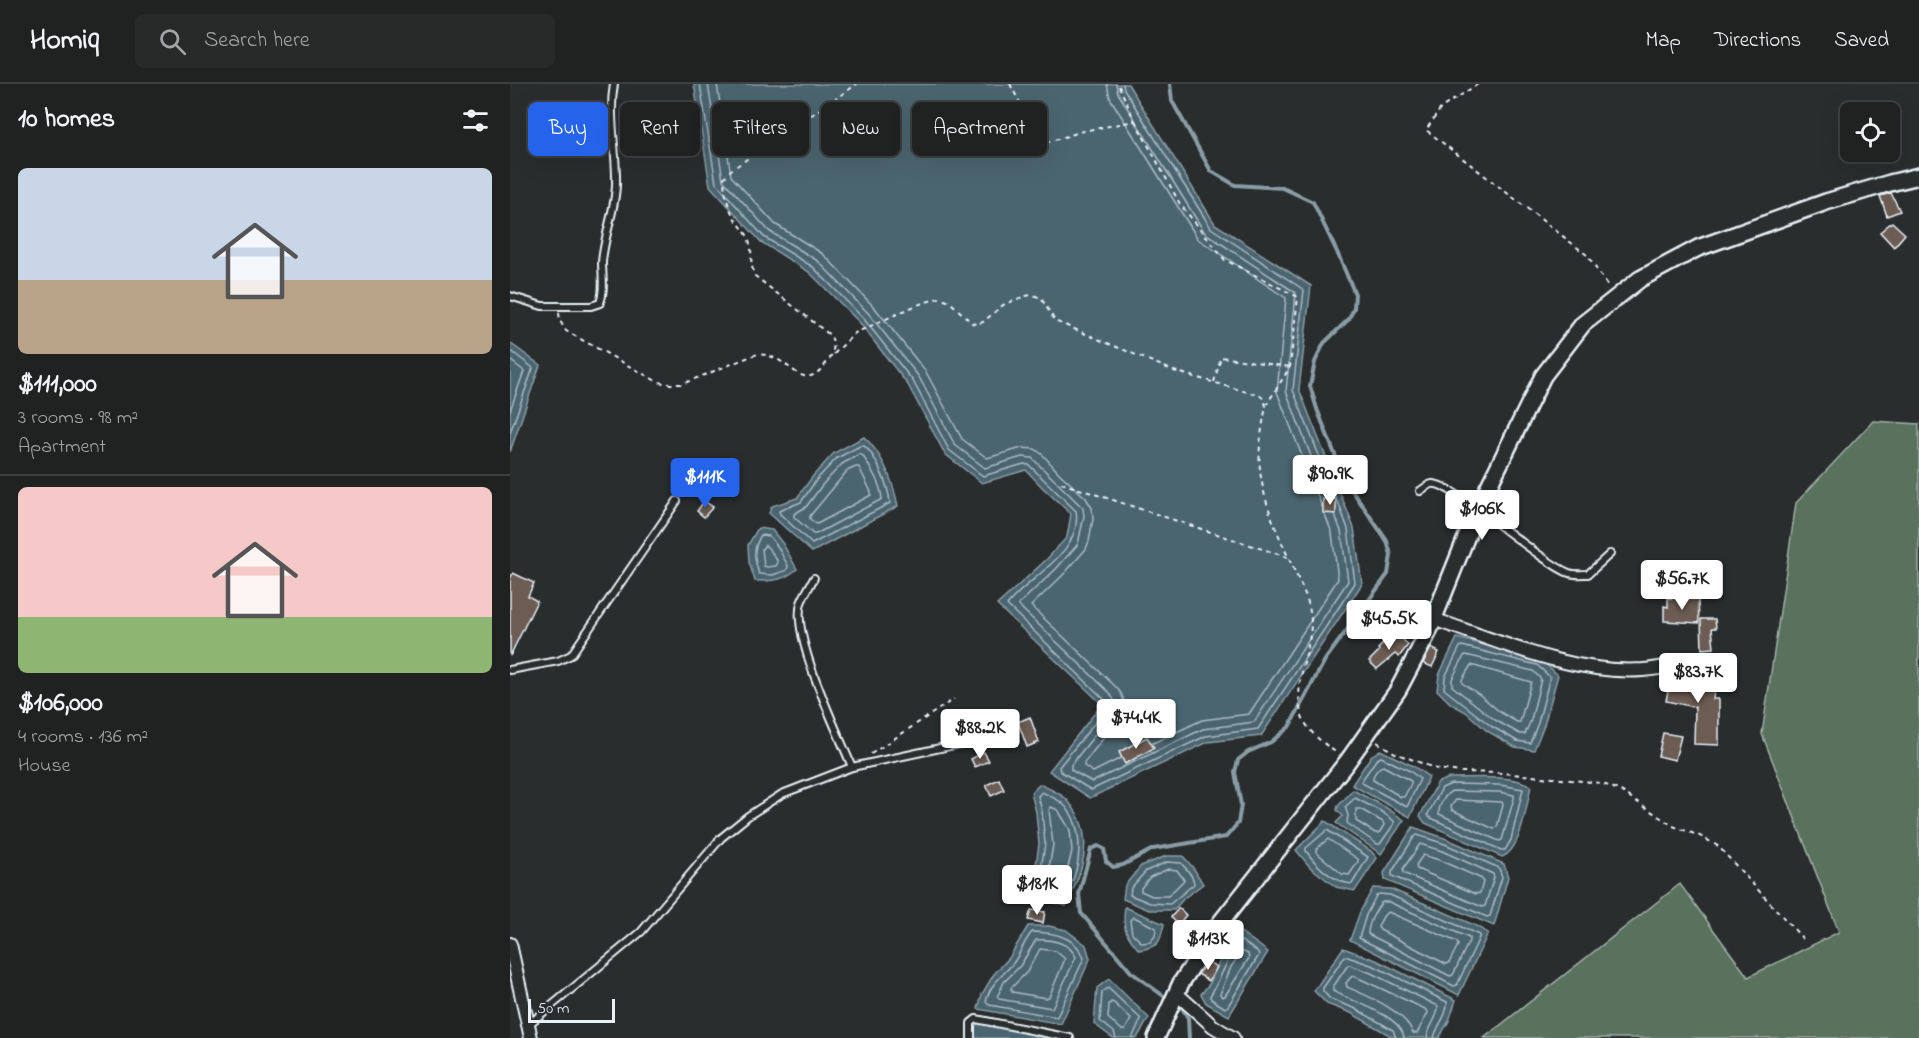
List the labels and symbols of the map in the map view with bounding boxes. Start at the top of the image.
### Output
pin: $90.9K [1281,455,1379,506]
pin: $111K [663,458,747,509]
pin: $106K [1440,490,1524,541]
pin: $56.7K [1633,560,1731,611]
pin: $45.5K [1340,600,1438,651]
pin: $83.7K [1649,653,1747,704]
pin: $74.4K [1087,699,1185,750]
pin: $88.2K [931,709,1029,760]
pin: $181K [995,865,1079,916]
pin: $113K [1166,920,1250,971]
scale bar [528,996,615,1024]

